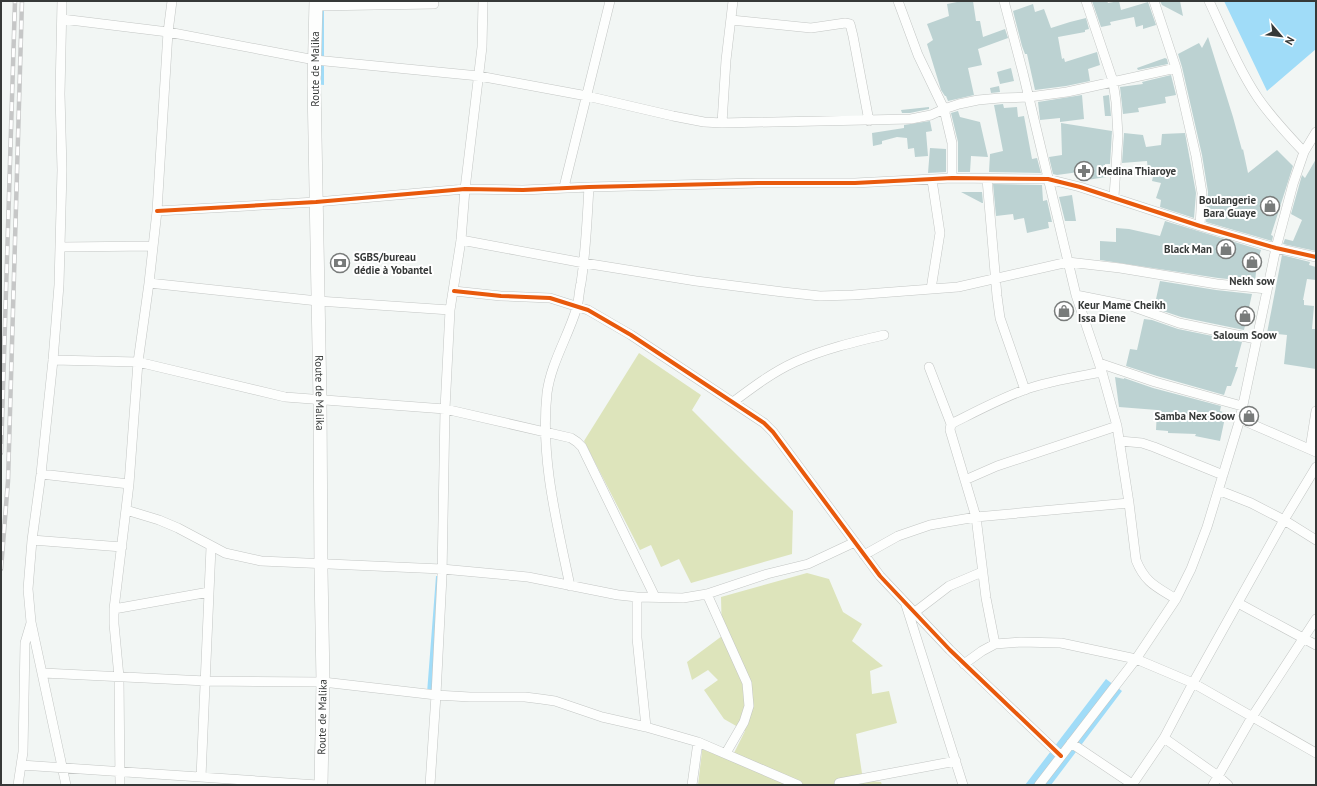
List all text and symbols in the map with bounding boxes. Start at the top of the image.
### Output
north arrow [1261,16,1301,56]
street label: Route de Malika [308,31,322,107]
text: N [1282,34,1298,47]
pharmacy icon: Medina Thiaroye [1073,160,1095,182]
place label: Medina Thiaroye [1098,164,1177,178]
place label: Boulangerie Bara Guaye [1199,193,1256,220]
shop icon: Boulangerie Bara Guaye [1259,195,1281,217]
shop icon: Black Man [1215,238,1237,260]
place label: Black Man [1164,242,1212,256]
place label: SGBS/bureau dédie à Yobantel [354,250,433,277]
shop icon: Nekh sow [1241,251,1263,273]
bank icon: SGBS/bureau dédie à Yobantel [329,252,351,274]
place label: Nekh sow [1229,274,1276,288]
place label: Keur Mame Cheikh Issa Diene [1078,298,1166,325]
shop icon: Keur Mame Cheikh Issa Diene [1053,300,1075,322]
shop icon: Saloum Soow [1234,305,1256,327]
place label: Saloum Soow [1213,328,1278,342]
street label: Route de Malika [312,355,327,431]
shop icon: Samba Nex Soow [1238,405,1260,427]
place label: Samba Nex Soow [1154,409,1236,423]
street label: Route de Malika [314,679,330,755]

